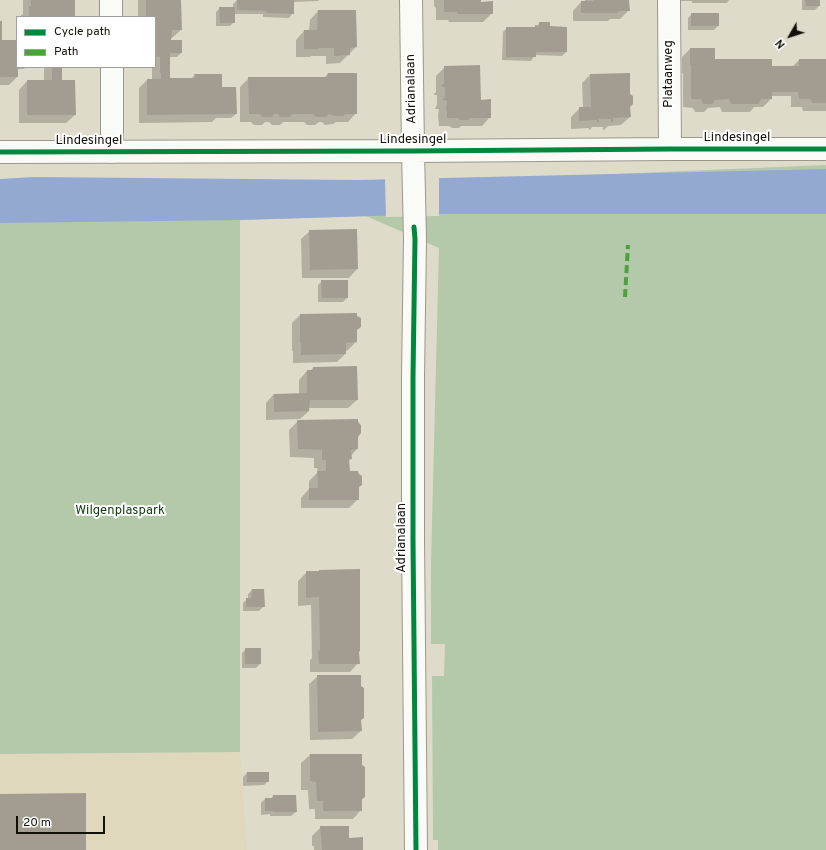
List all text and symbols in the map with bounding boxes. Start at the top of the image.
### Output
legend [16,16,156,68]
north arrow [770,16,810,56]
text: Cycle path [54,24,111,40]
text: N [773,36,789,51]
street label: Plataanweg [661,40,677,108]
text: Path [54,44,79,60]
street label: Adrianalaan [404,54,420,124]
street label: Lindesingel [704,130,770,146]
street label: Lindesingel [380,132,446,148]
street label: Lindesingel [56,133,122,149]
park label: Wilgenplaspark [75,503,165,519]
street label: Adrianalaan [394,503,410,573]
scale bar [18,808,107,834]
text: 20 m [23,815,51,831]

